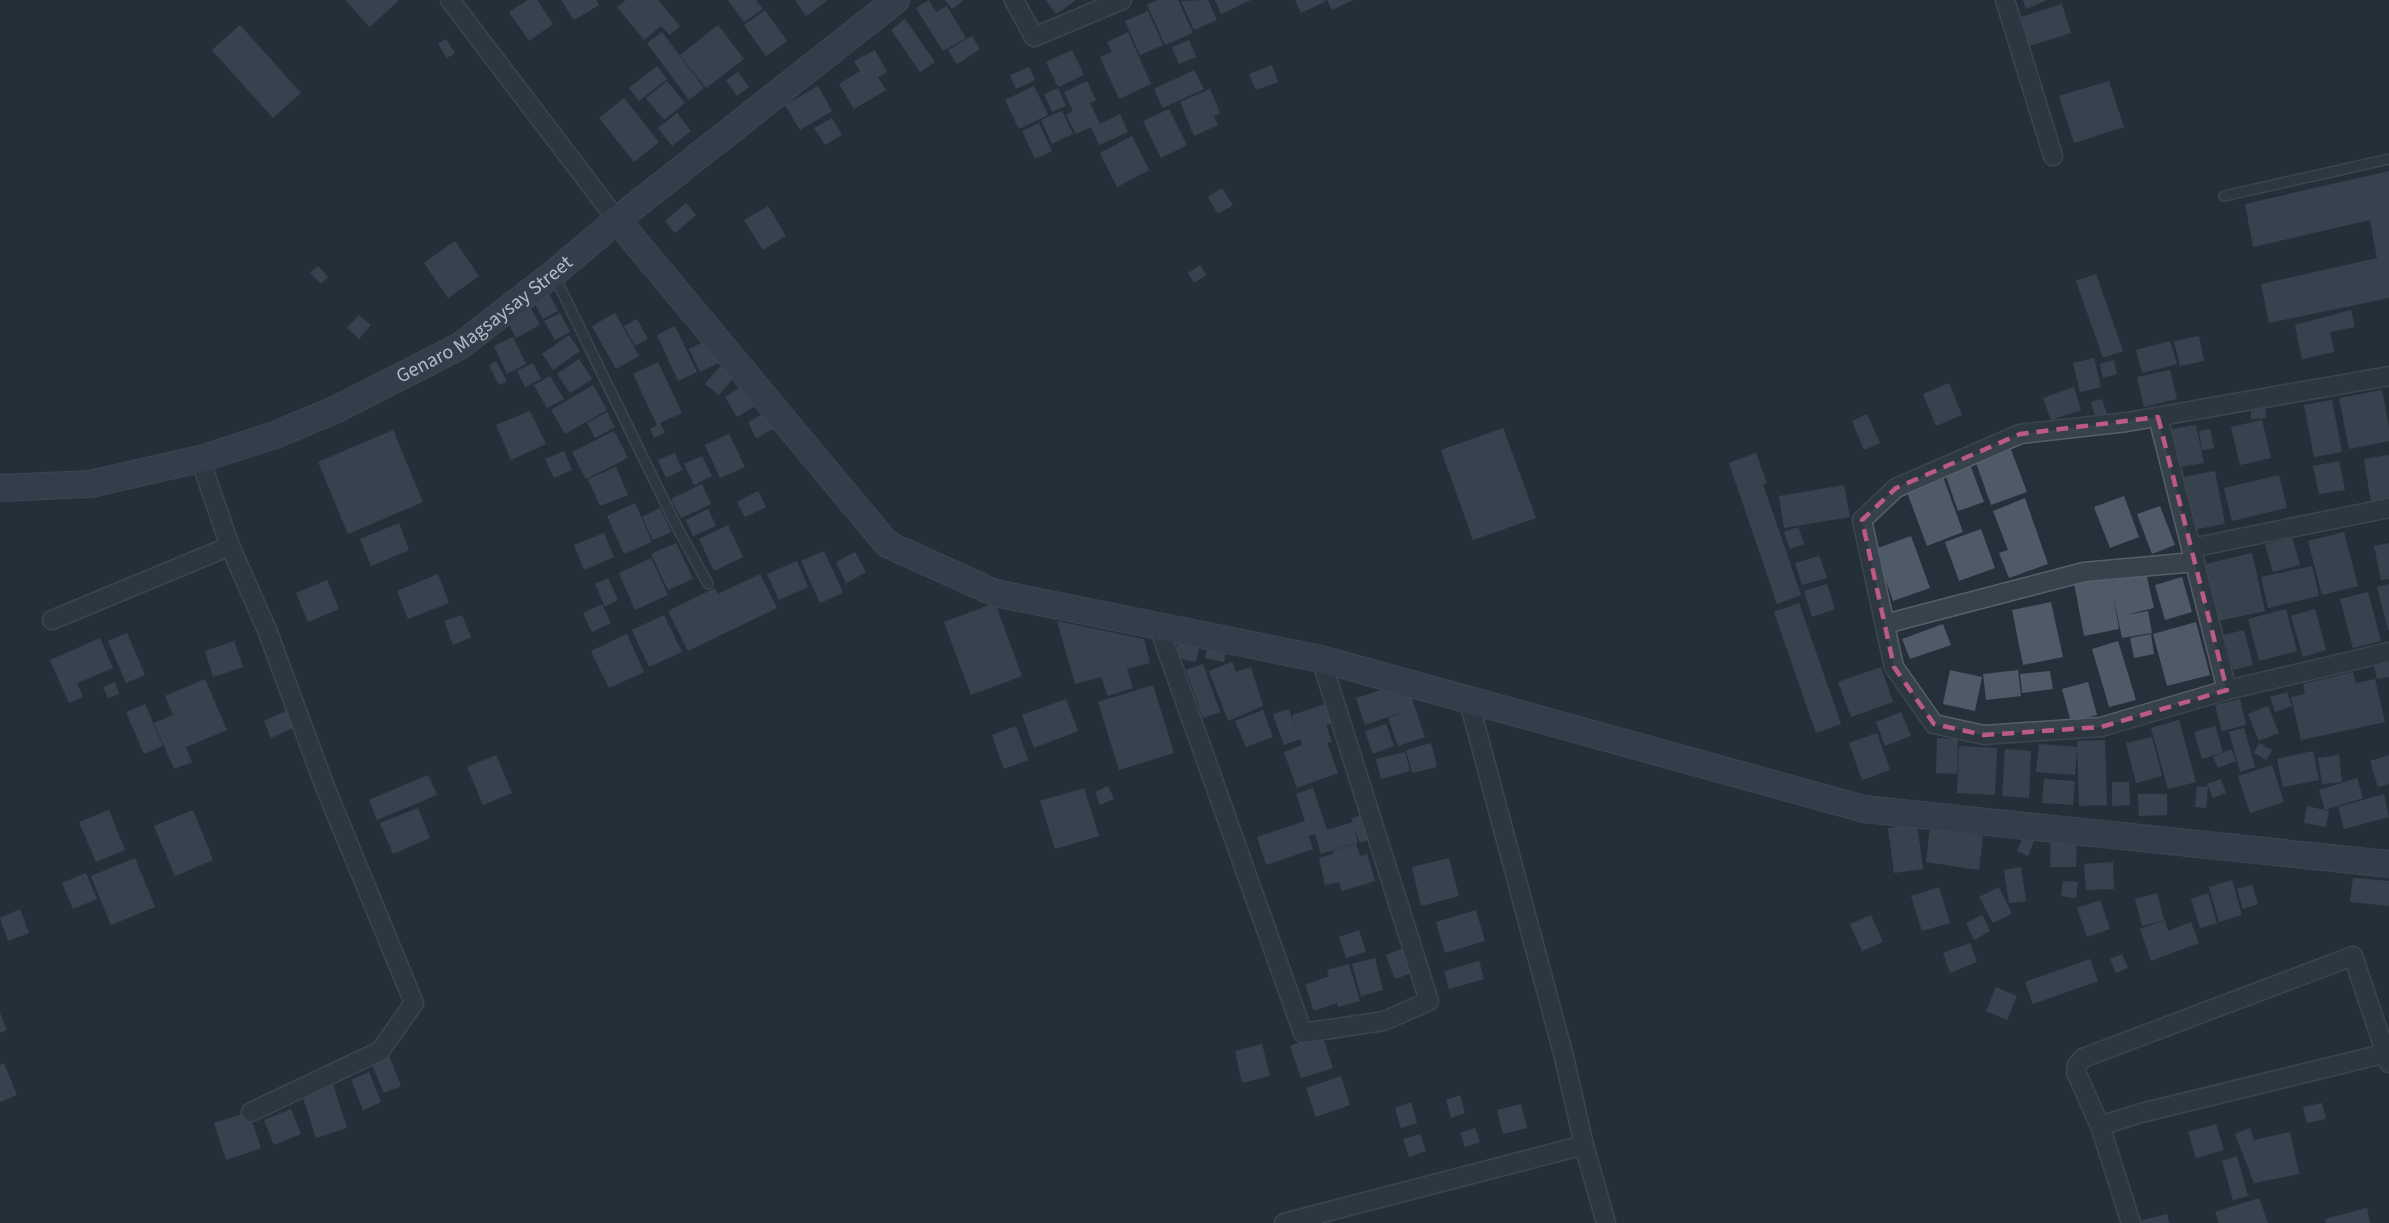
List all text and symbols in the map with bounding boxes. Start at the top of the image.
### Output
street label: Genaro Magsaysay Street [391,249,579,390]

